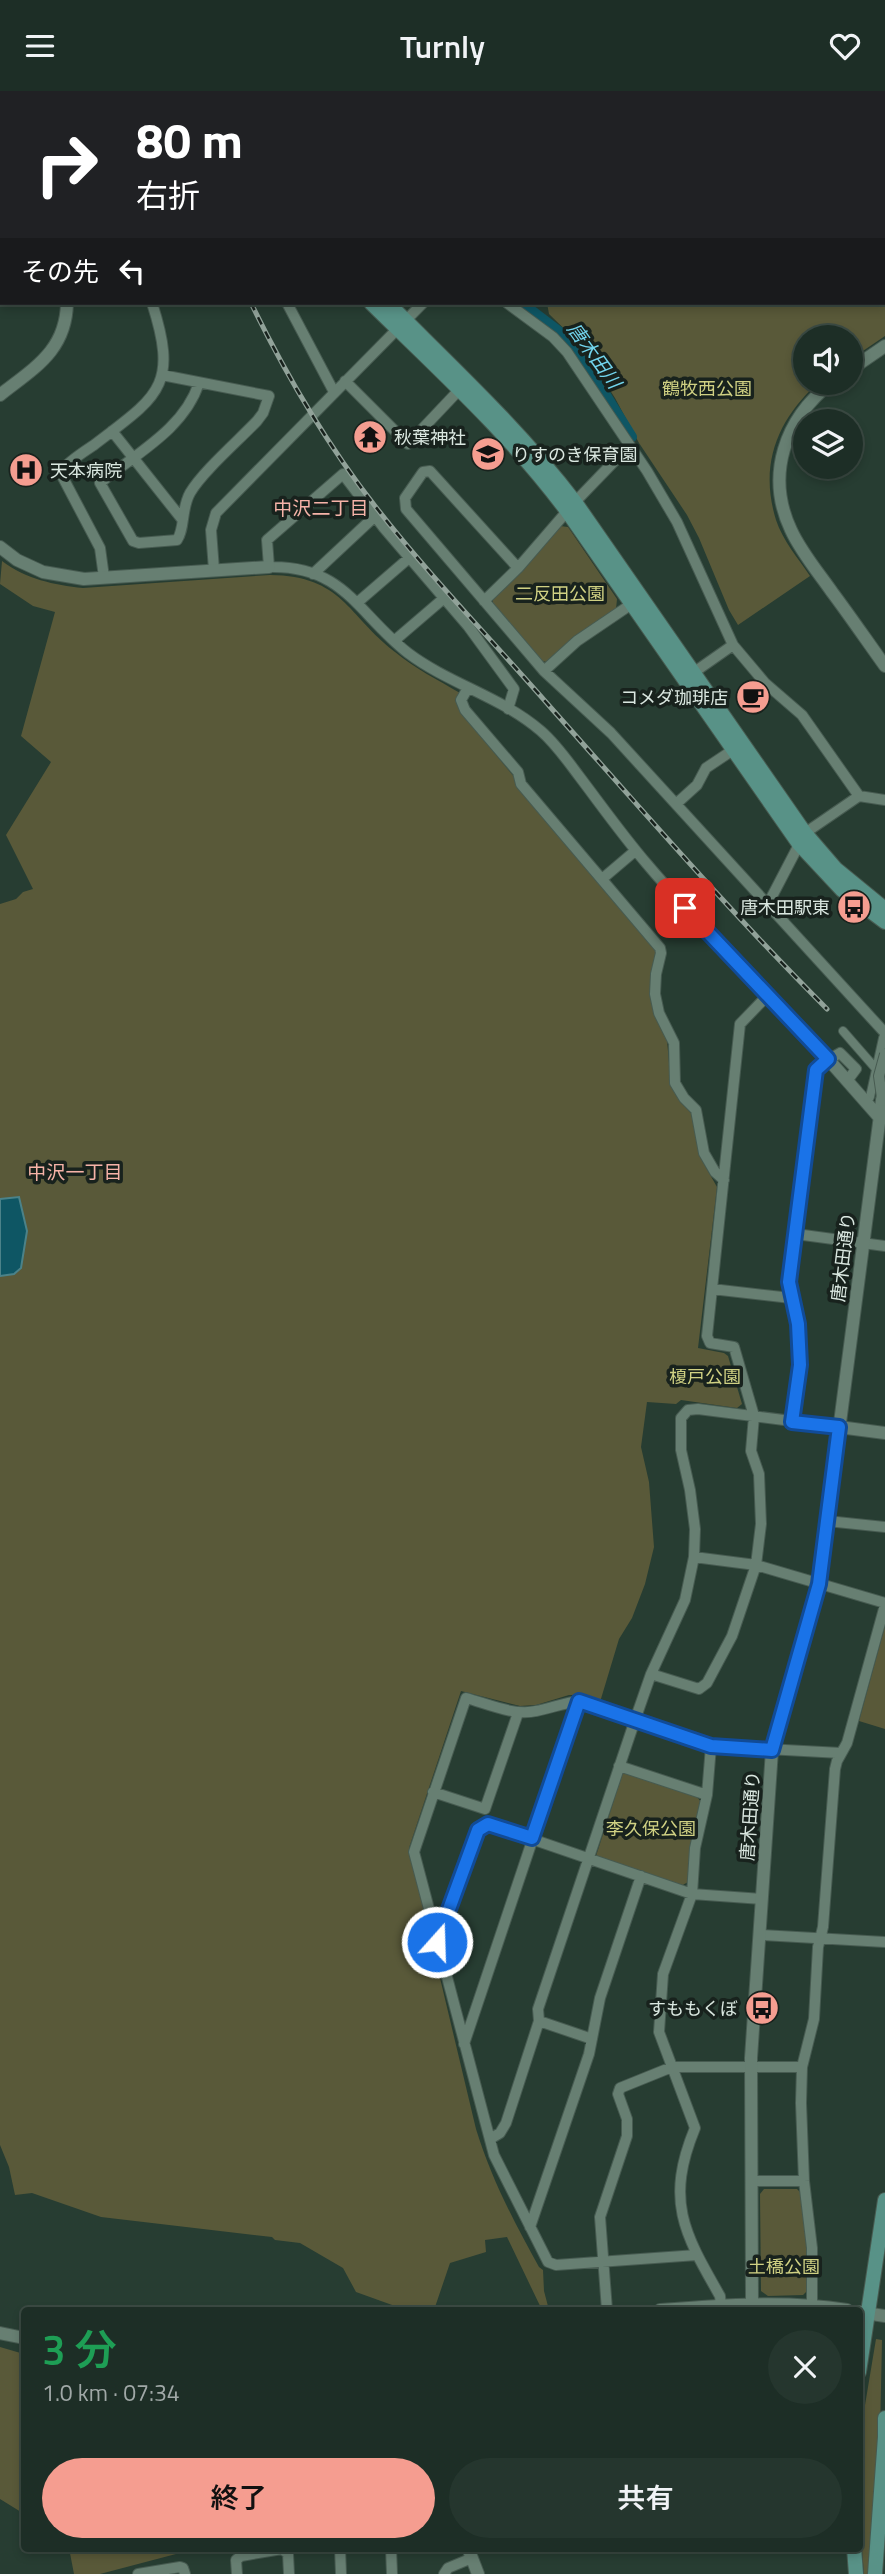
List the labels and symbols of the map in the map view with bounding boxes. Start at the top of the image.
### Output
water label: 唐木田川 [561,316,630,396]
park label: 鶴牧西公園 [662,375,752,402]
temple icon: 秋葉神社 [351,418,389,456]
place label: 秋葉神社 [394,424,466,451]
school or university icon: りすのき保育園 [469,435,507,473]
place label: りすのき保育園 [512,441,637,468]
hospital icon: 天本病院 [7,451,45,489]
place label: 天本病院 [50,457,122,484]
district label: 中沢二丁目 [273,493,369,522]
park label: 二反田公園 [515,580,605,607]
cafe icon: コメダ珈琲店 [734,678,772,716]
place label: コメダ珈琲店 [620,684,728,711]
pin [655,878,715,938]
bus stop icon: 唐木田駅東 [835,888,873,926]
place label: 唐木田駅東 [740,894,830,921]
district label: 中沢一丁目 [27,1157,123,1186]
street label: 唐木田通り [824,1211,862,1303]
park label: 榎戸公園 [669,1363,741,1390]
street label: 唐木田通り [733,1770,767,1862]
park label: 李久保公園 [606,1815,696,1842]
position arrow [400,1905,474,1979]
bus stop icon: すももくぼ [743,1989,781,2027]
place label: すももくぼ [648,1995,738,2022]
park label: 土橋公園 [748,2253,820,2280]

